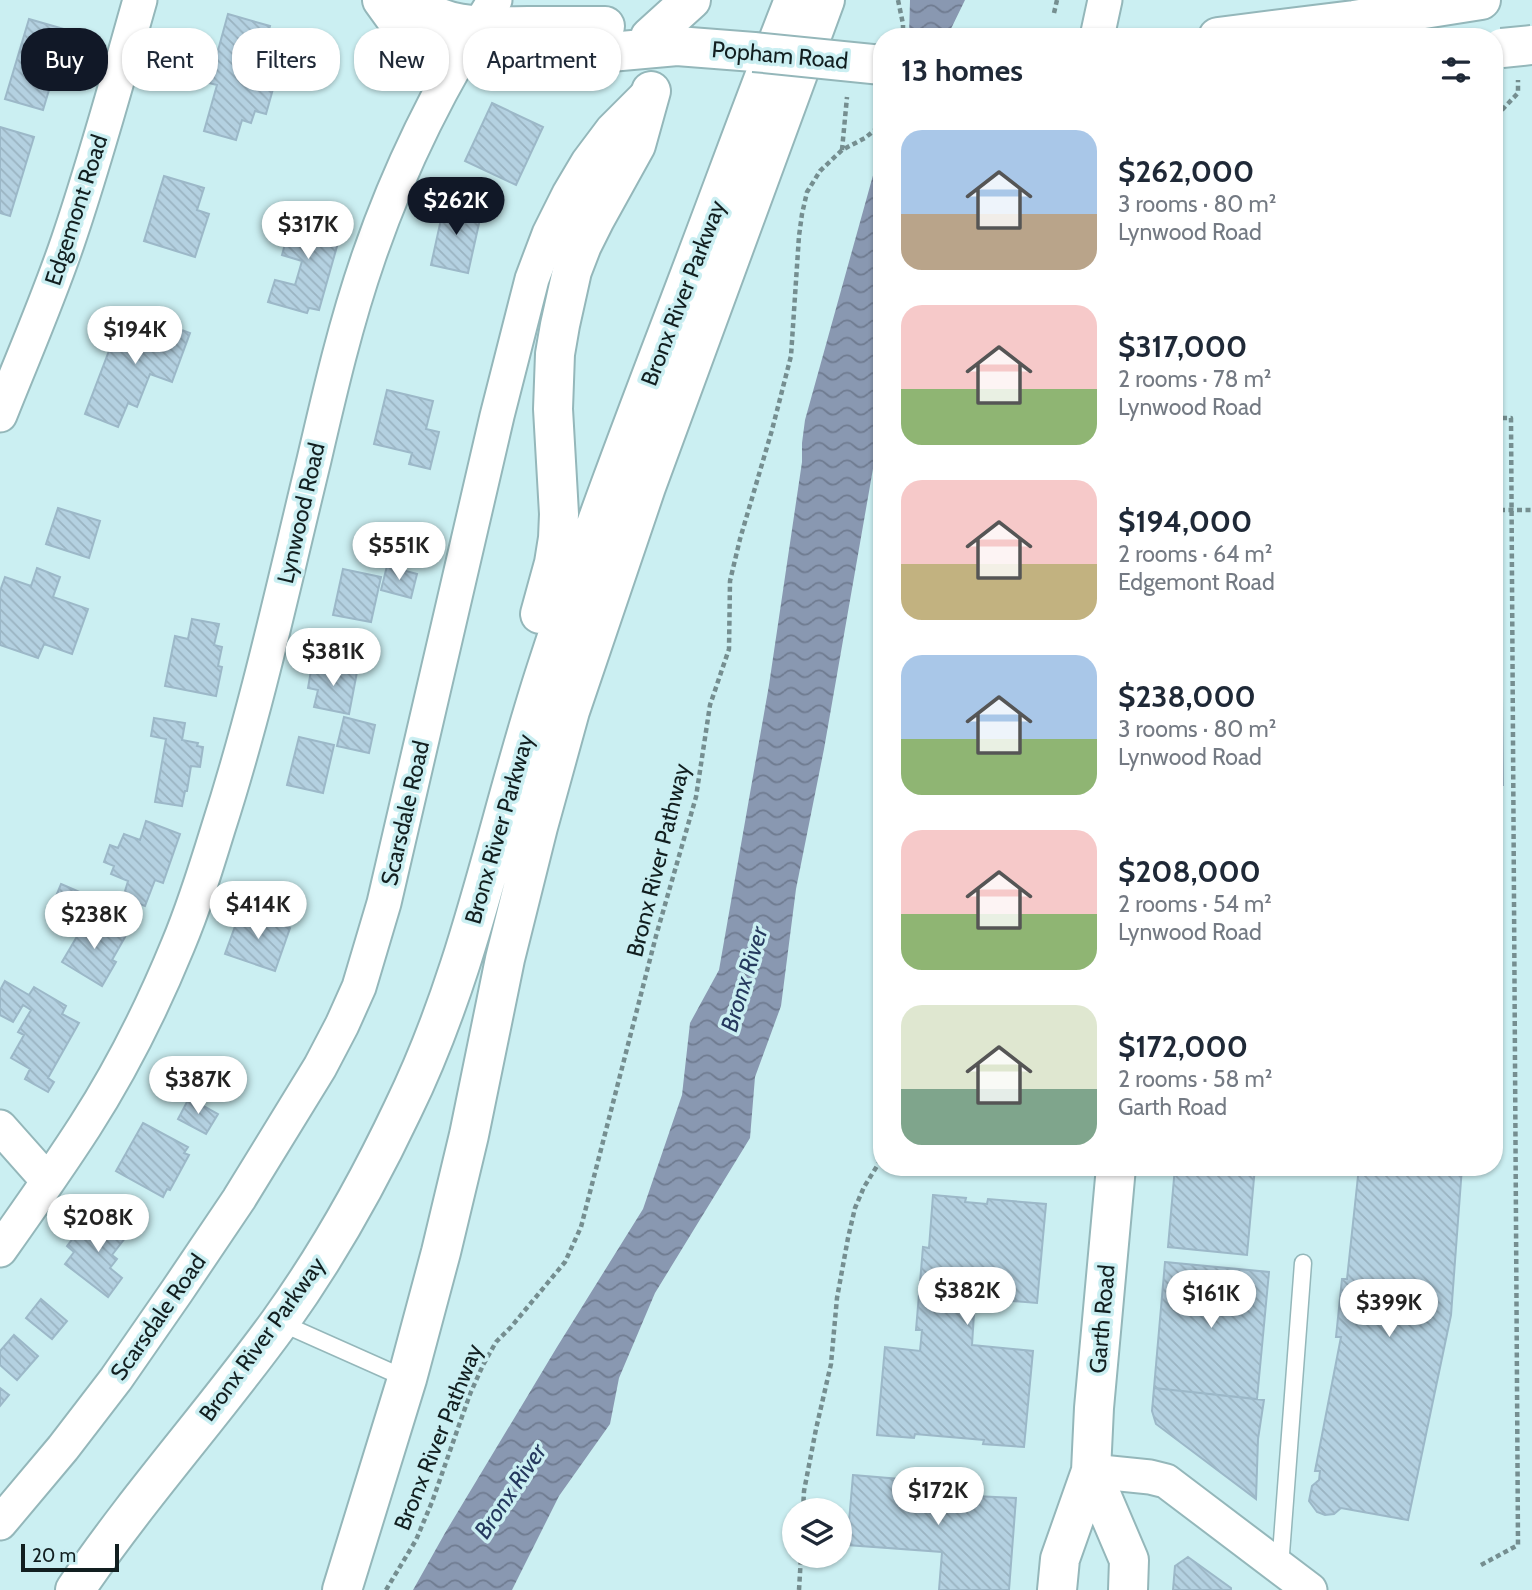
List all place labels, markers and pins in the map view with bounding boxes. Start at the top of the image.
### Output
pin: $262K [407,177,505,237]
pin: $317K [259,202,357,261]
pin: $194K [86,306,184,366]
pin: $551K [350,522,448,582]
pin: $381K [284,628,382,688]
pin: $414K [209,881,307,941]
pin: $238K [45,892,143,951]
pin: $387K [149,1056,247,1116]
pin: $208K [49,1194,147,1254]
pin: $382K [918,1268,1016,1327]
pin: $161K [1162,1270,1260,1330]
pin: $399K [1340,1280,1438,1339]
pin: $172K [889,1468,987,1527]

